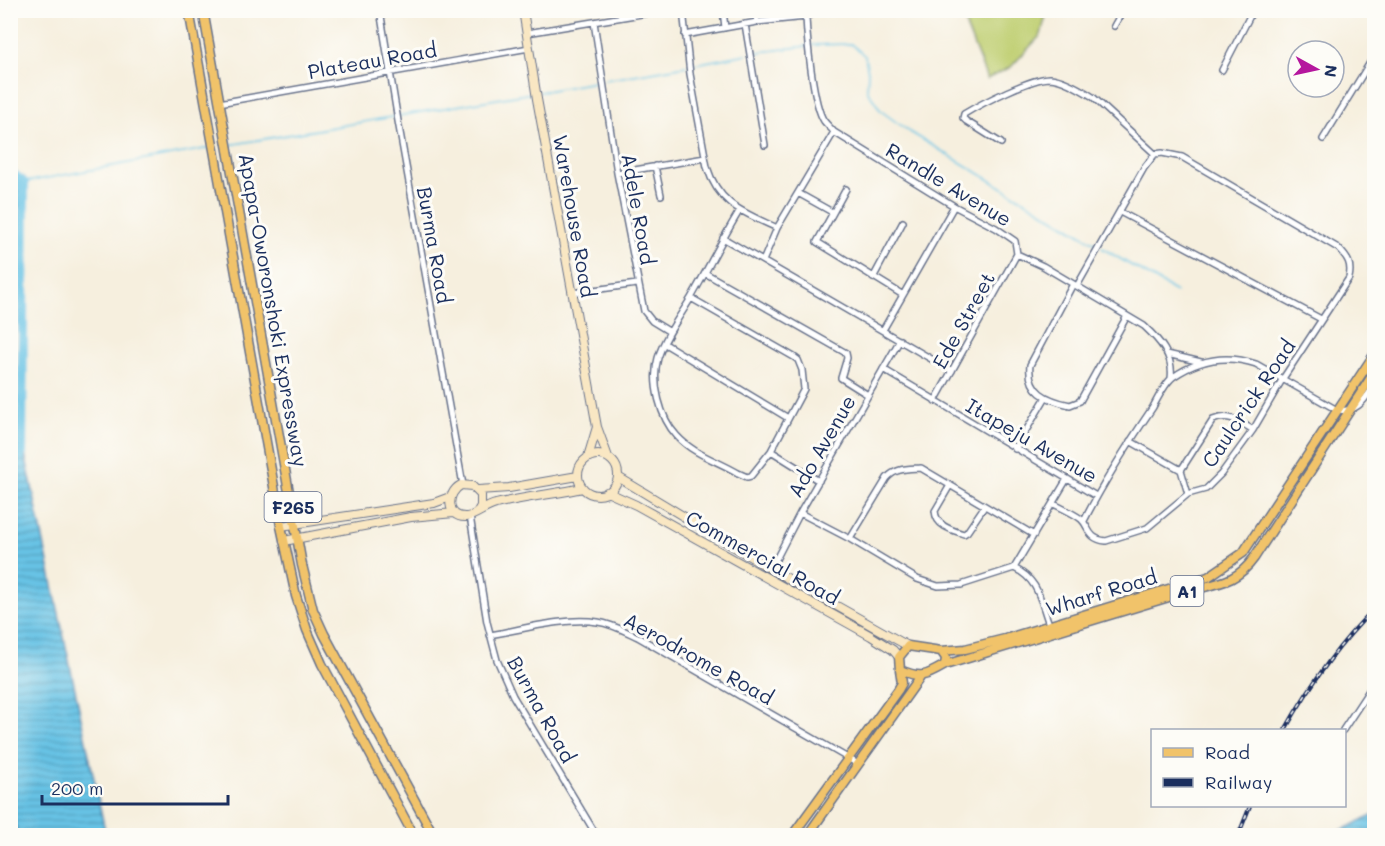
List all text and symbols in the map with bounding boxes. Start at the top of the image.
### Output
street label: Plateau Road [305,36,439,84]
north arrow [1286,39,1346,99]
text: N [1320,64,1343,79]
street label: Warehouse Road [548,133,602,299]
street label: Randle Avenue [881,136,1017,232]
street label: Apapa-Oworonshoki Expressway [234,151,314,469]
street label: Adele Road [616,151,662,267]
street label: Burma Road [412,185,458,305]
street label: Ede Street [926,267,1000,373]
street label: Caulcrick Road [1195,334,1301,472]
street label: Ado Avenue [781,390,861,502]
street label: Itapeju Avenue [961,392,1103,488]
road number: F265 [264,492,322,522]
street label: Commercial Road [681,504,845,610]
street label: Wharf Road [1042,563,1160,621]
road number: A1 [1170,576,1204,606]
street label: Aerodrome Road [620,606,778,710]
street label: Burma Road [502,651,582,767]
legend [1151,729,1346,807]
text: Road [1205,740,1250,764]
scale bar [42,768,228,806]
text: Railway [1205,770,1272,794]
text: 200 m [51,776,103,800]

